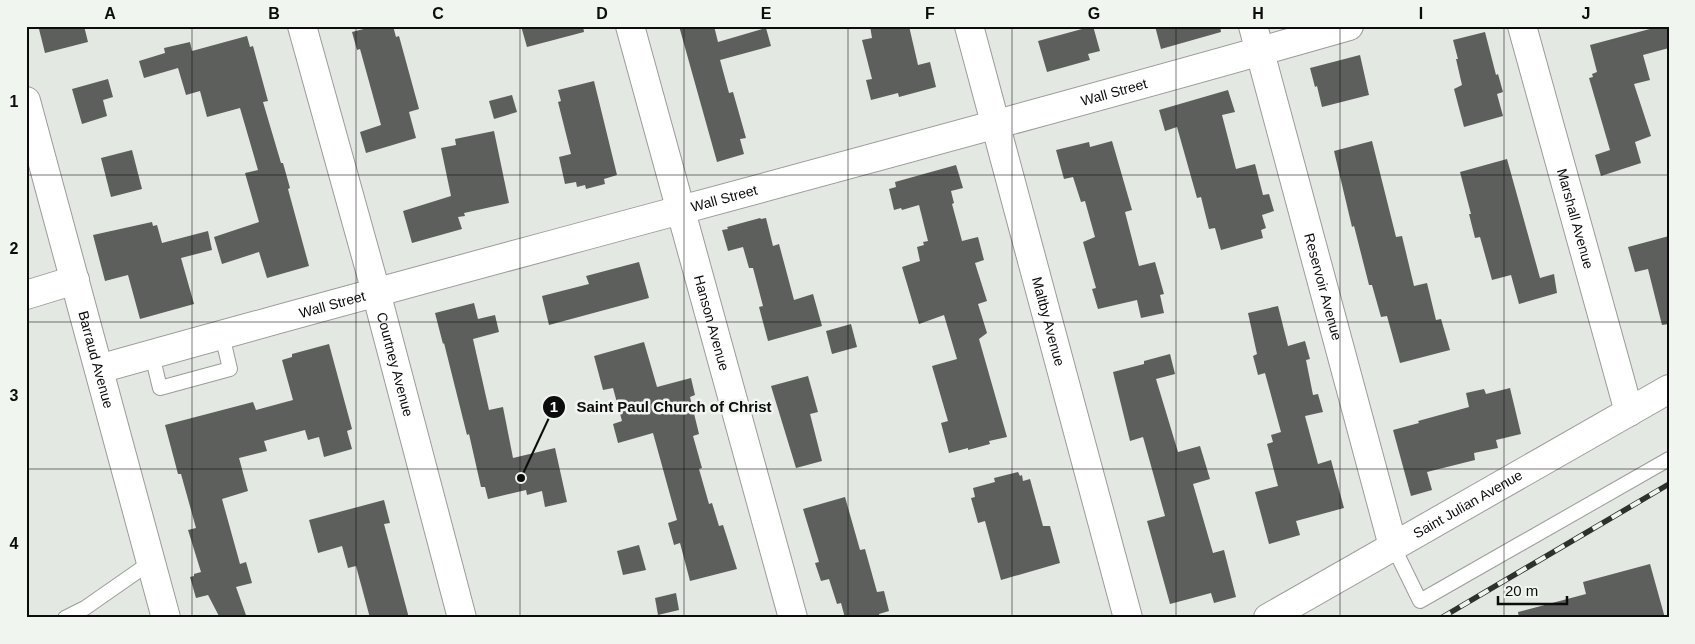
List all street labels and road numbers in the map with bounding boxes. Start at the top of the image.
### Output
street label: Wall Street [1079,75,1149,109]
street label: Marshall Avenue [1554,167,1597,271]
street label: Wall Street [689,182,759,215]
street label: Reservoir Avenue [1301,231,1345,342]
street label: Hanson Avenue [691,273,733,373]
street label: Maltby Avenue [1029,275,1068,368]
street label: Wall Street [297,288,367,321]
street label: Barraud Avenue [75,309,117,410]
street label: Courtney Avenue [374,311,417,419]
street label: Saint Julian Avenue [1410,466,1525,541]

